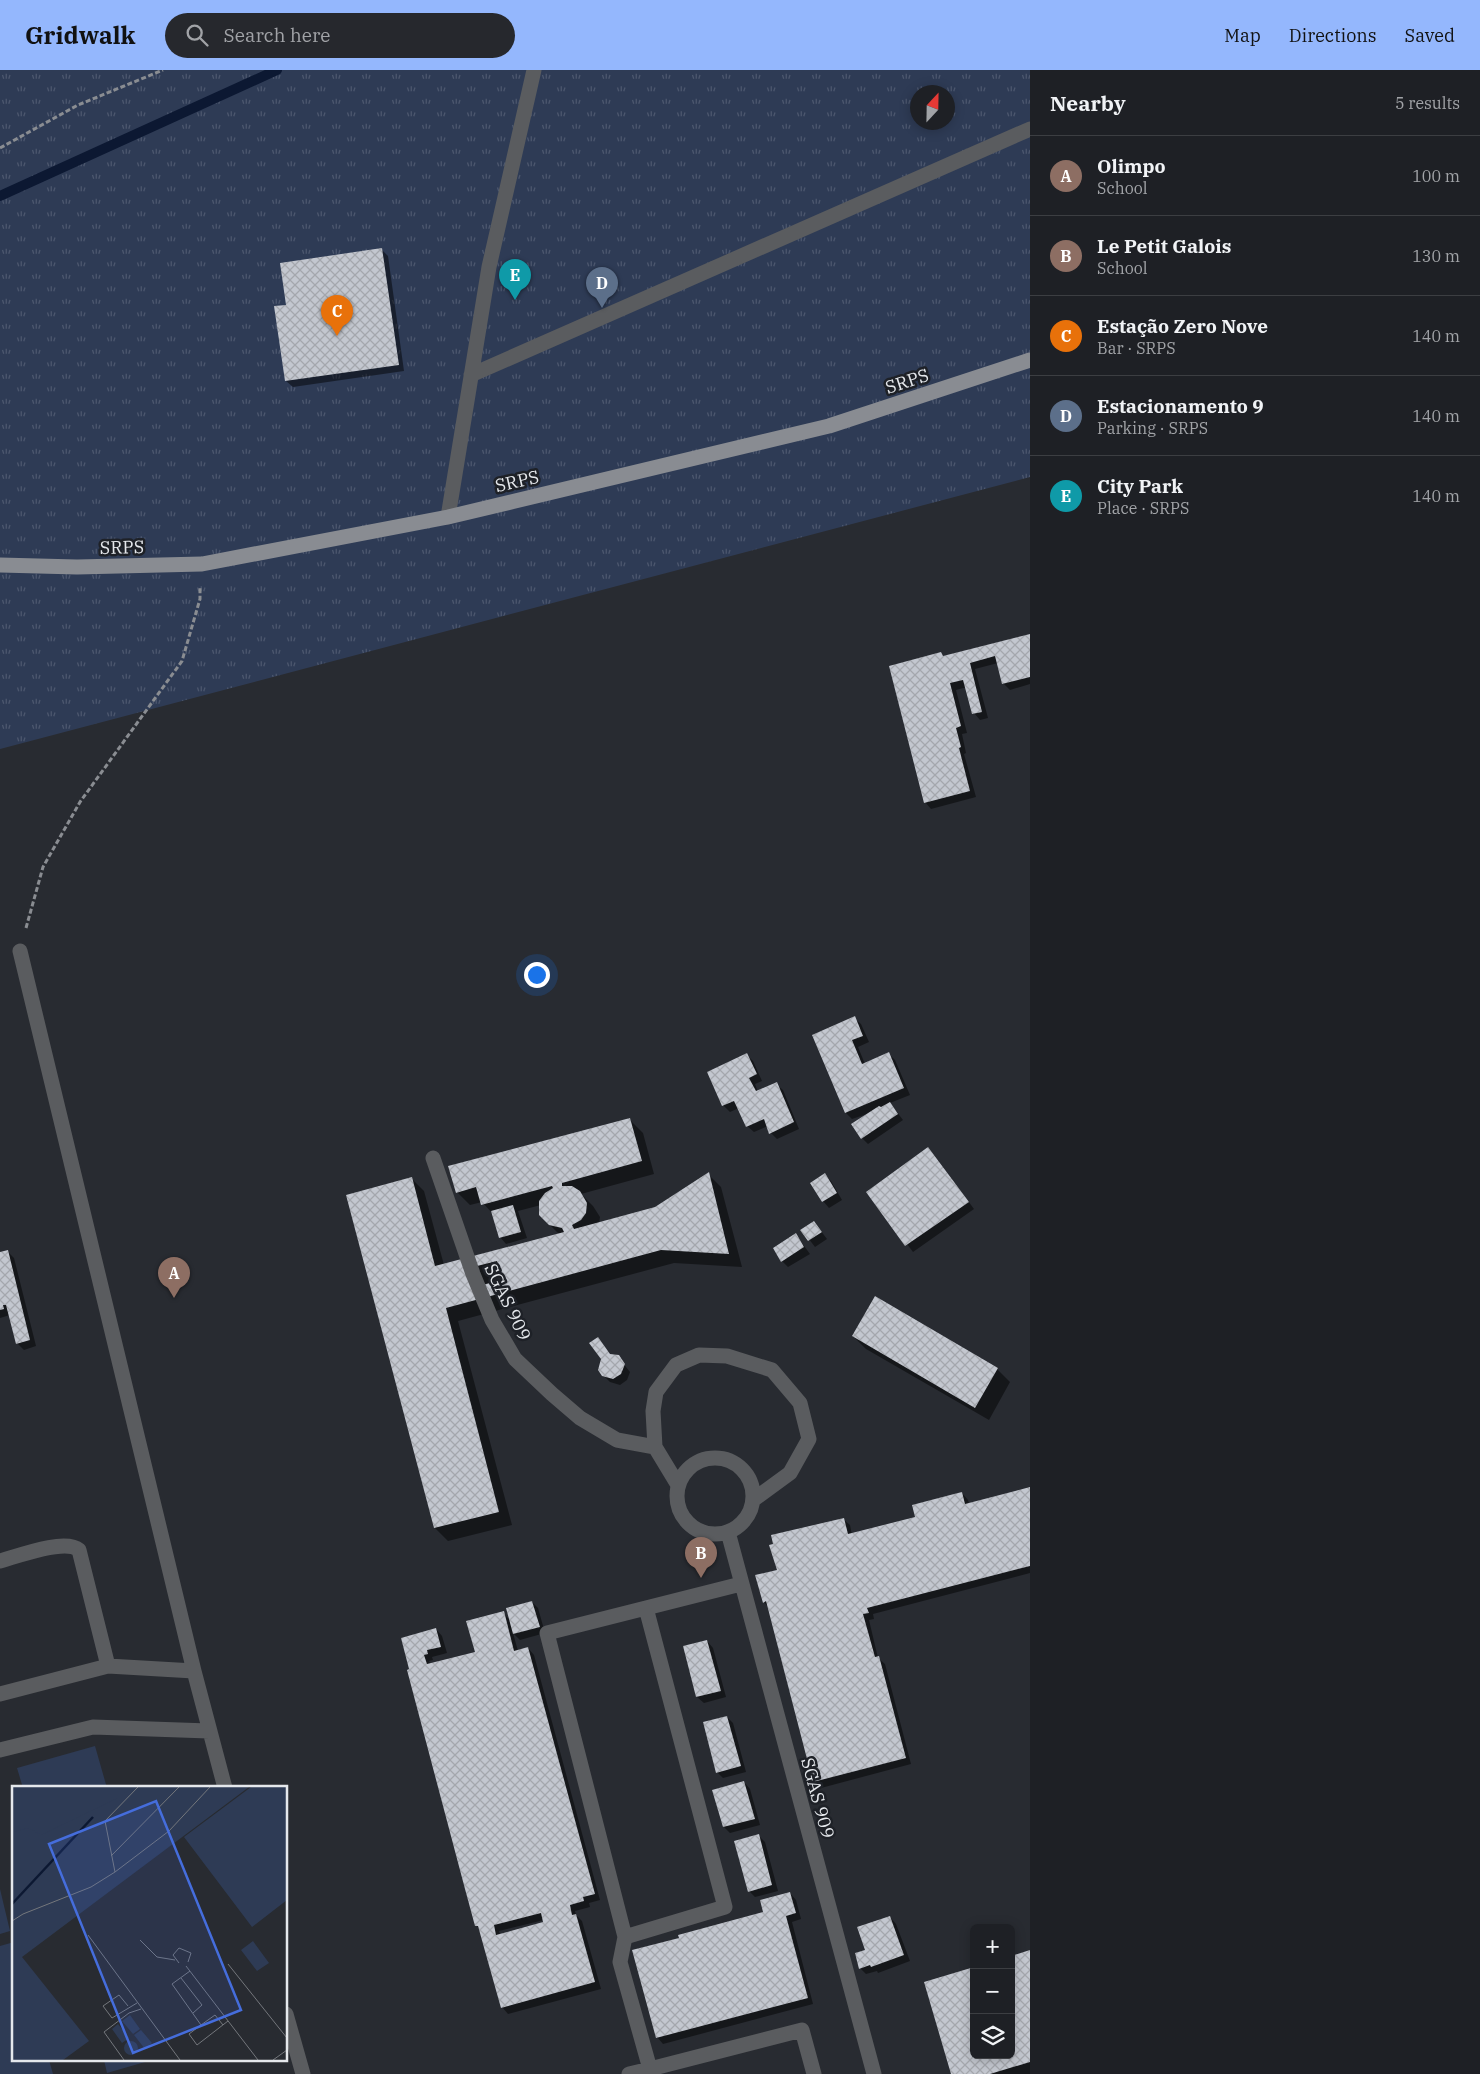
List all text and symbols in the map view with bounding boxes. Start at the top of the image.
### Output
search box [165,13,515,58]
text: Gridwalk [25,19,135,51]
icon: search [183,21,211,49]
text: Search here [223,23,331,47]
text: Map [1224,24,1261,47]
text: Directions [1289,24,1377,47]
text: Saved [1405,24,1455,47]
north arrow [910,85,955,130]
text: Nearby [1050,89,1126,117]
text: 5 results [1395,93,1460,113]
text: Olimpo [1097,154,1166,178]
text: A [1060,166,1072,186]
text: 100 m [1412,166,1460,186]
text: School [1097,178,1148,198]
text: Le Petit Galois [1097,234,1231,258]
text: B [1060,246,1072,266]
text: 130 m [1412,246,1460,266]
text: School [1097,258,1148,278]
pin: E [499,259,531,300]
pin: D [586,267,618,308]
pin: C [321,295,353,336]
text: Estação Zero Nove [1097,314,1268,338]
text: C [1061,326,1071,346]
text: 140 m [1412,326,1460,346]
text: Bar · SRPS [1097,338,1176,358]
street label: SRPS [882,363,932,399]
text: Estacionamento 9 [1097,394,1264,418]
text: D [1060,406,1072,426]
text: 140 m [1412,406,1460,426]
text: Parking · SRPS [1097,418,1208,438]
street label: SRPS [493,465,541,497]
text: City Park [1097,474,1183,498]
text: E [1061,486,1071,506]
text: 140 m [1412,486,1460,506]
text: Place · SRPS [1097,498,1189,518]
street label: SRPS [100,535,144,559]
your location [524,962,550,988]
pin: A [158,1257,190,1298]
street label: SGAS 909 [479,1260,537,1344]
pin: B [685,1537,717,1578]
street label: SGAS 909 [796,1755,840,1841]
inset map [12,1786,288,2062]
map controls [970,1924,1015,2059]
button: + [970,1924,1015,1969]
button: − [970,1969,1015,2014]
button: layers [970,2014,1015,2059]

